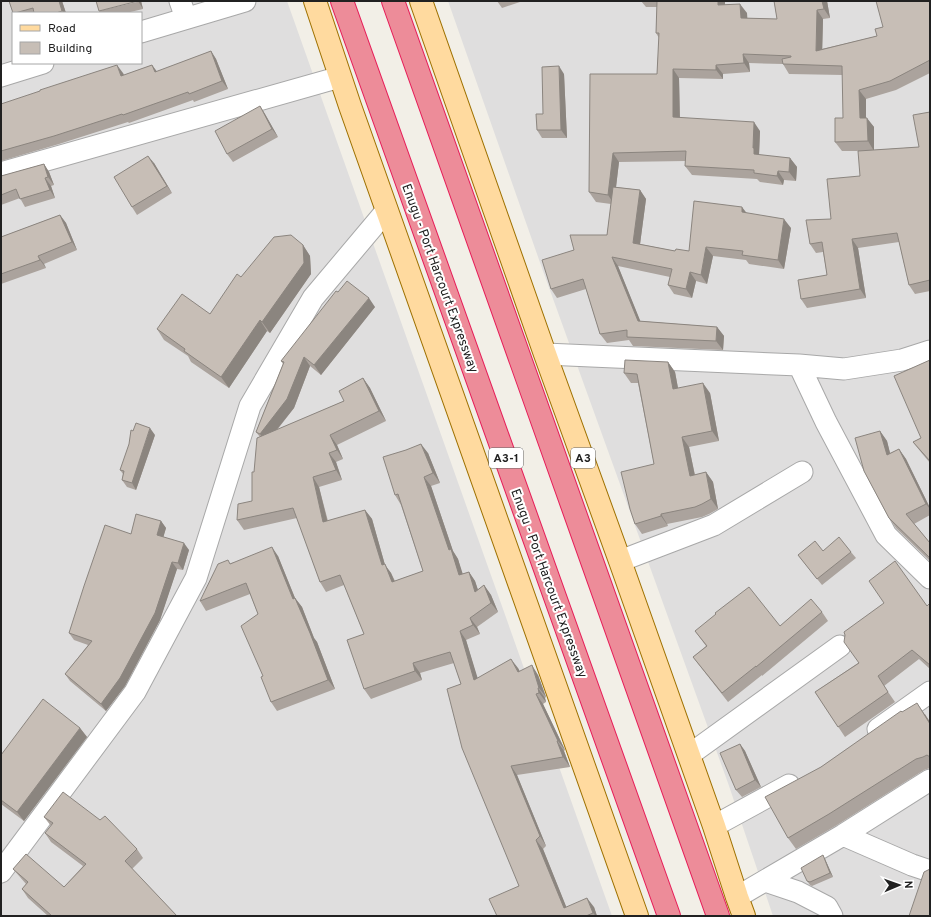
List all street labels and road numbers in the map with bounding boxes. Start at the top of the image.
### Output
street label: Enugu - Port Harcourt Expressway [397,182,481,376]
road number: A3-1 [489,448,523,468]
road number: A3 [571,448,595,468]
street label: Enugu - Port Harcourt Expressway [506,487,590,681]

